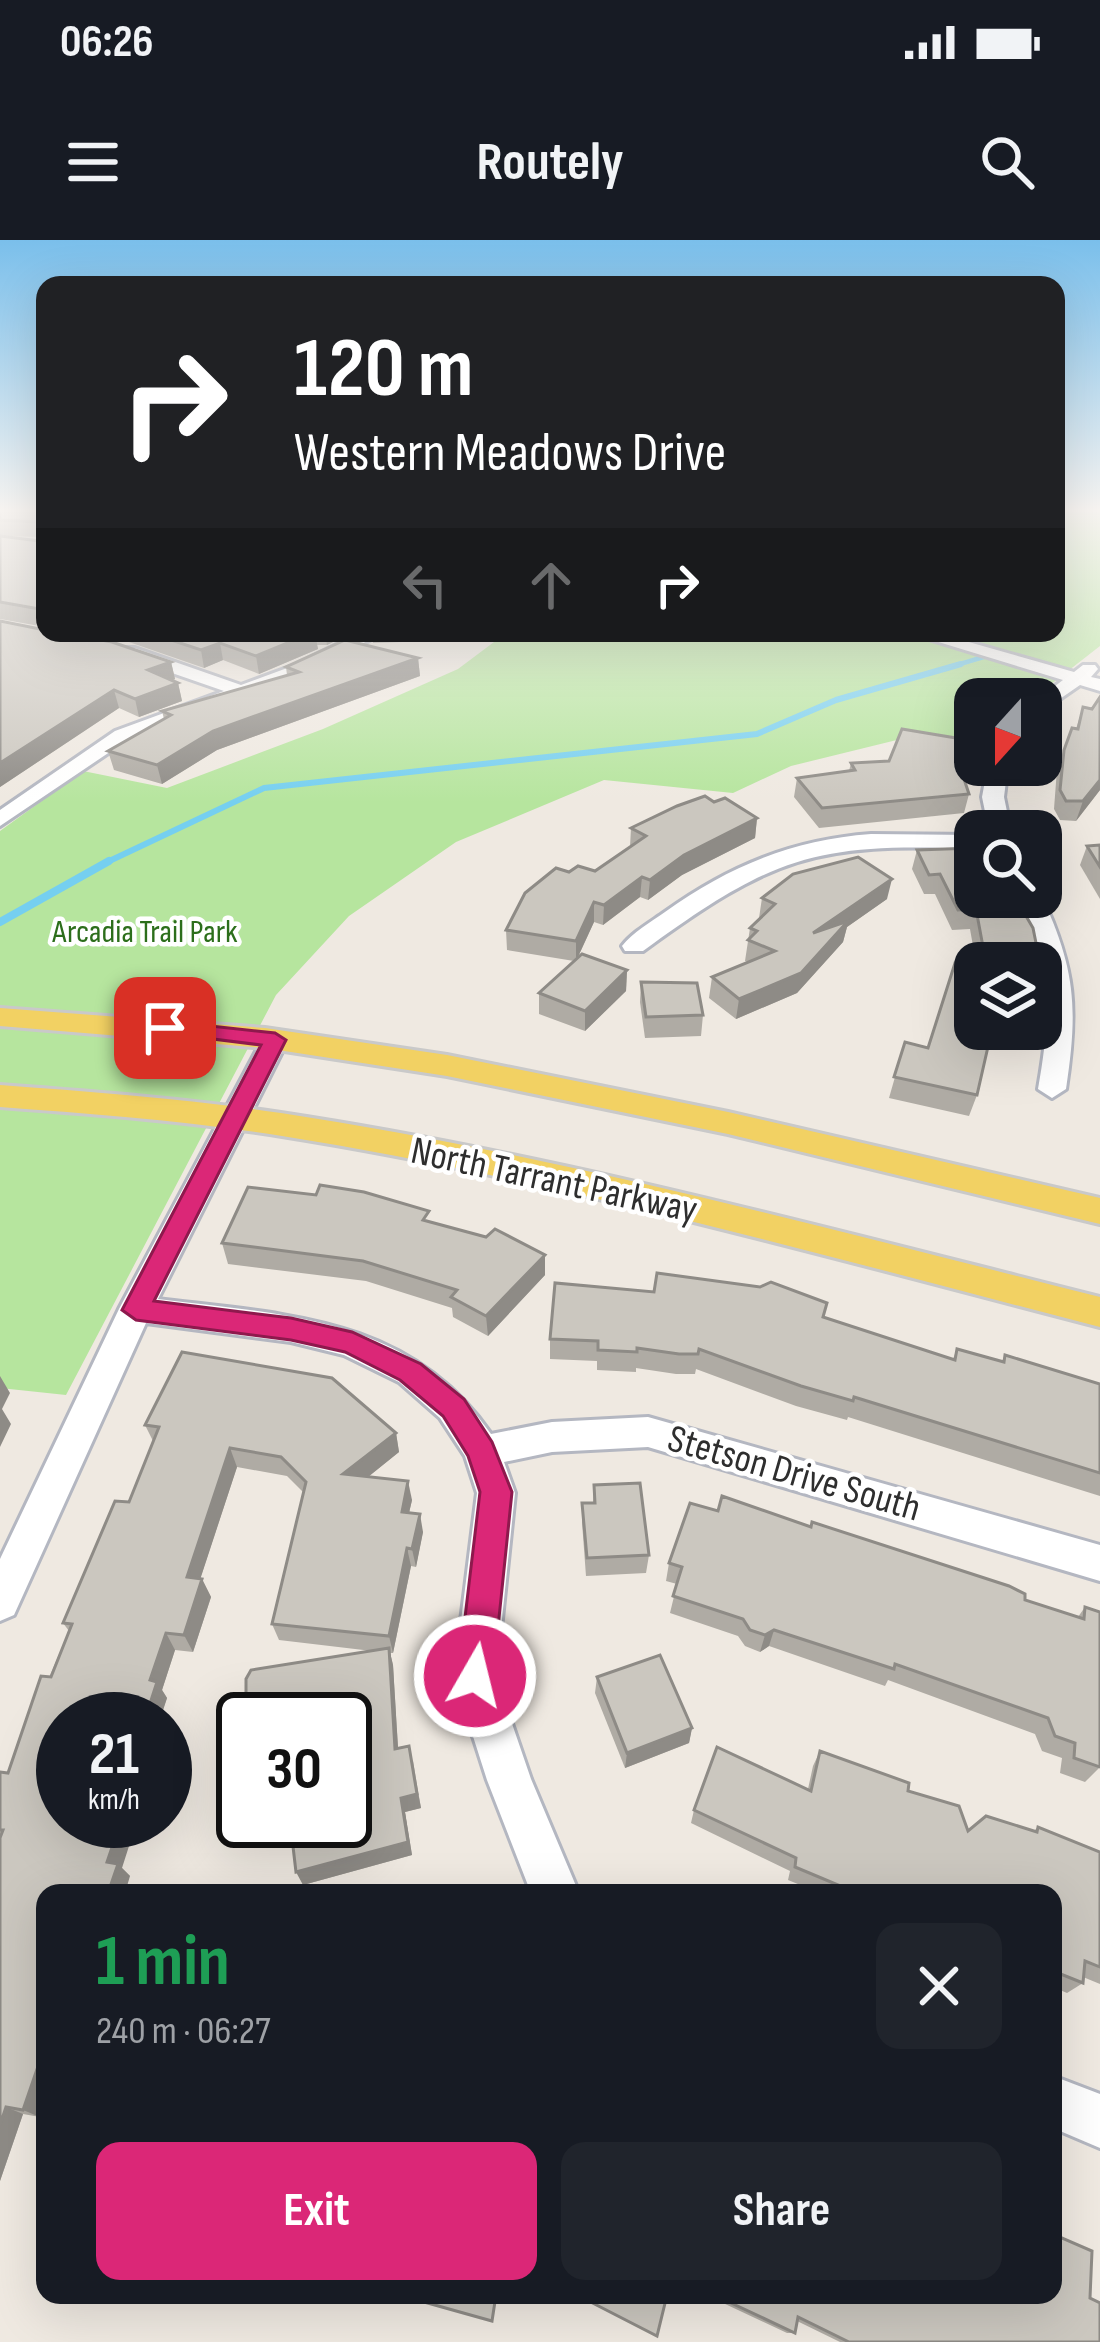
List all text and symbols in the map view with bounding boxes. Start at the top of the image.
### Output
text: 06:26 [60,15,154,70]
icon: menu [60,129,126,195]
icon: search [974,129,1040,195]
text: Routely [476,130,624,195]
text: 120 m [294,319,473,420]
icon: right [96,324,252,480]
text: Western Meadows Drive [294,421,726,486]
icon: left [392,552,458,618]
icon: ahead [518,552,584,618]
icon: right [644,552,710,618]
north arrow [954,678,1062,786]
map controls [954,678,1062,1050]
button: search [954,810,1062,918]
park label: Arcadia Trail Park [51,912,238,952]
button: layers [954,942,1062,1050]
pin [114,977,216,1079]
icon: arrive [132,995,198,1061]
street label: North Tarrant Parkway [407,1128,701,1234]
street label: Stetson Drive South [662,1415,926,1533]
position arrow [412,1613,538,1739]
speed limit sign: 30 [216,1692,372,1848]
text: 21 [89,1719,139,1791]
text: km/h [88,1782,140,1818]
text: 1 min [96,1919,230,2006]
button: close [876,1923,1002,2049]
text: 240 m · 06:27 [96,2008,271,2055]
button: Exit [96,2142,537,2280]
button: Share [561,2142,1002,2280]

